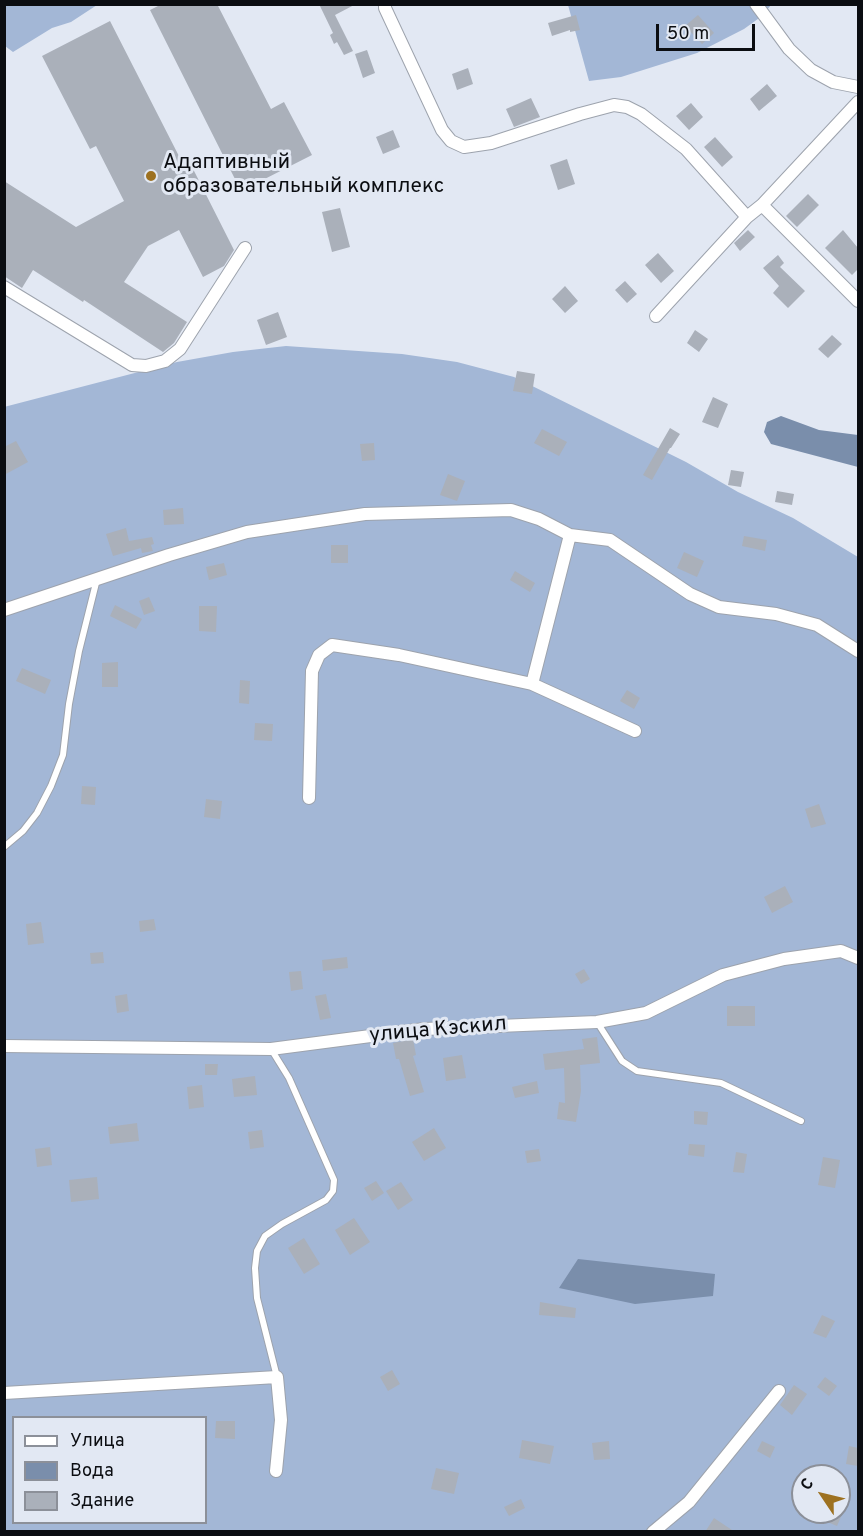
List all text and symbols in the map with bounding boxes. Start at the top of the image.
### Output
scale bar [659,12,758,50]
text: 50 m [667,23,709,46]
place label: Адаптивный образовательный комплекс [163,151,444,201]
marker: Адаптивный образовательный комплекс [144,169,158,183]
street label: улица Кэскил [368,1012,508,1050]
legend [12,1416,207,1524]
text: Улица [70,1430,124,1453]
text: Вода [70,1460,114,1483]
north arrow [791,1464,851,1524]
text: С [797,1475,819,1495]
text: Здание [70,1490,134,1513]

